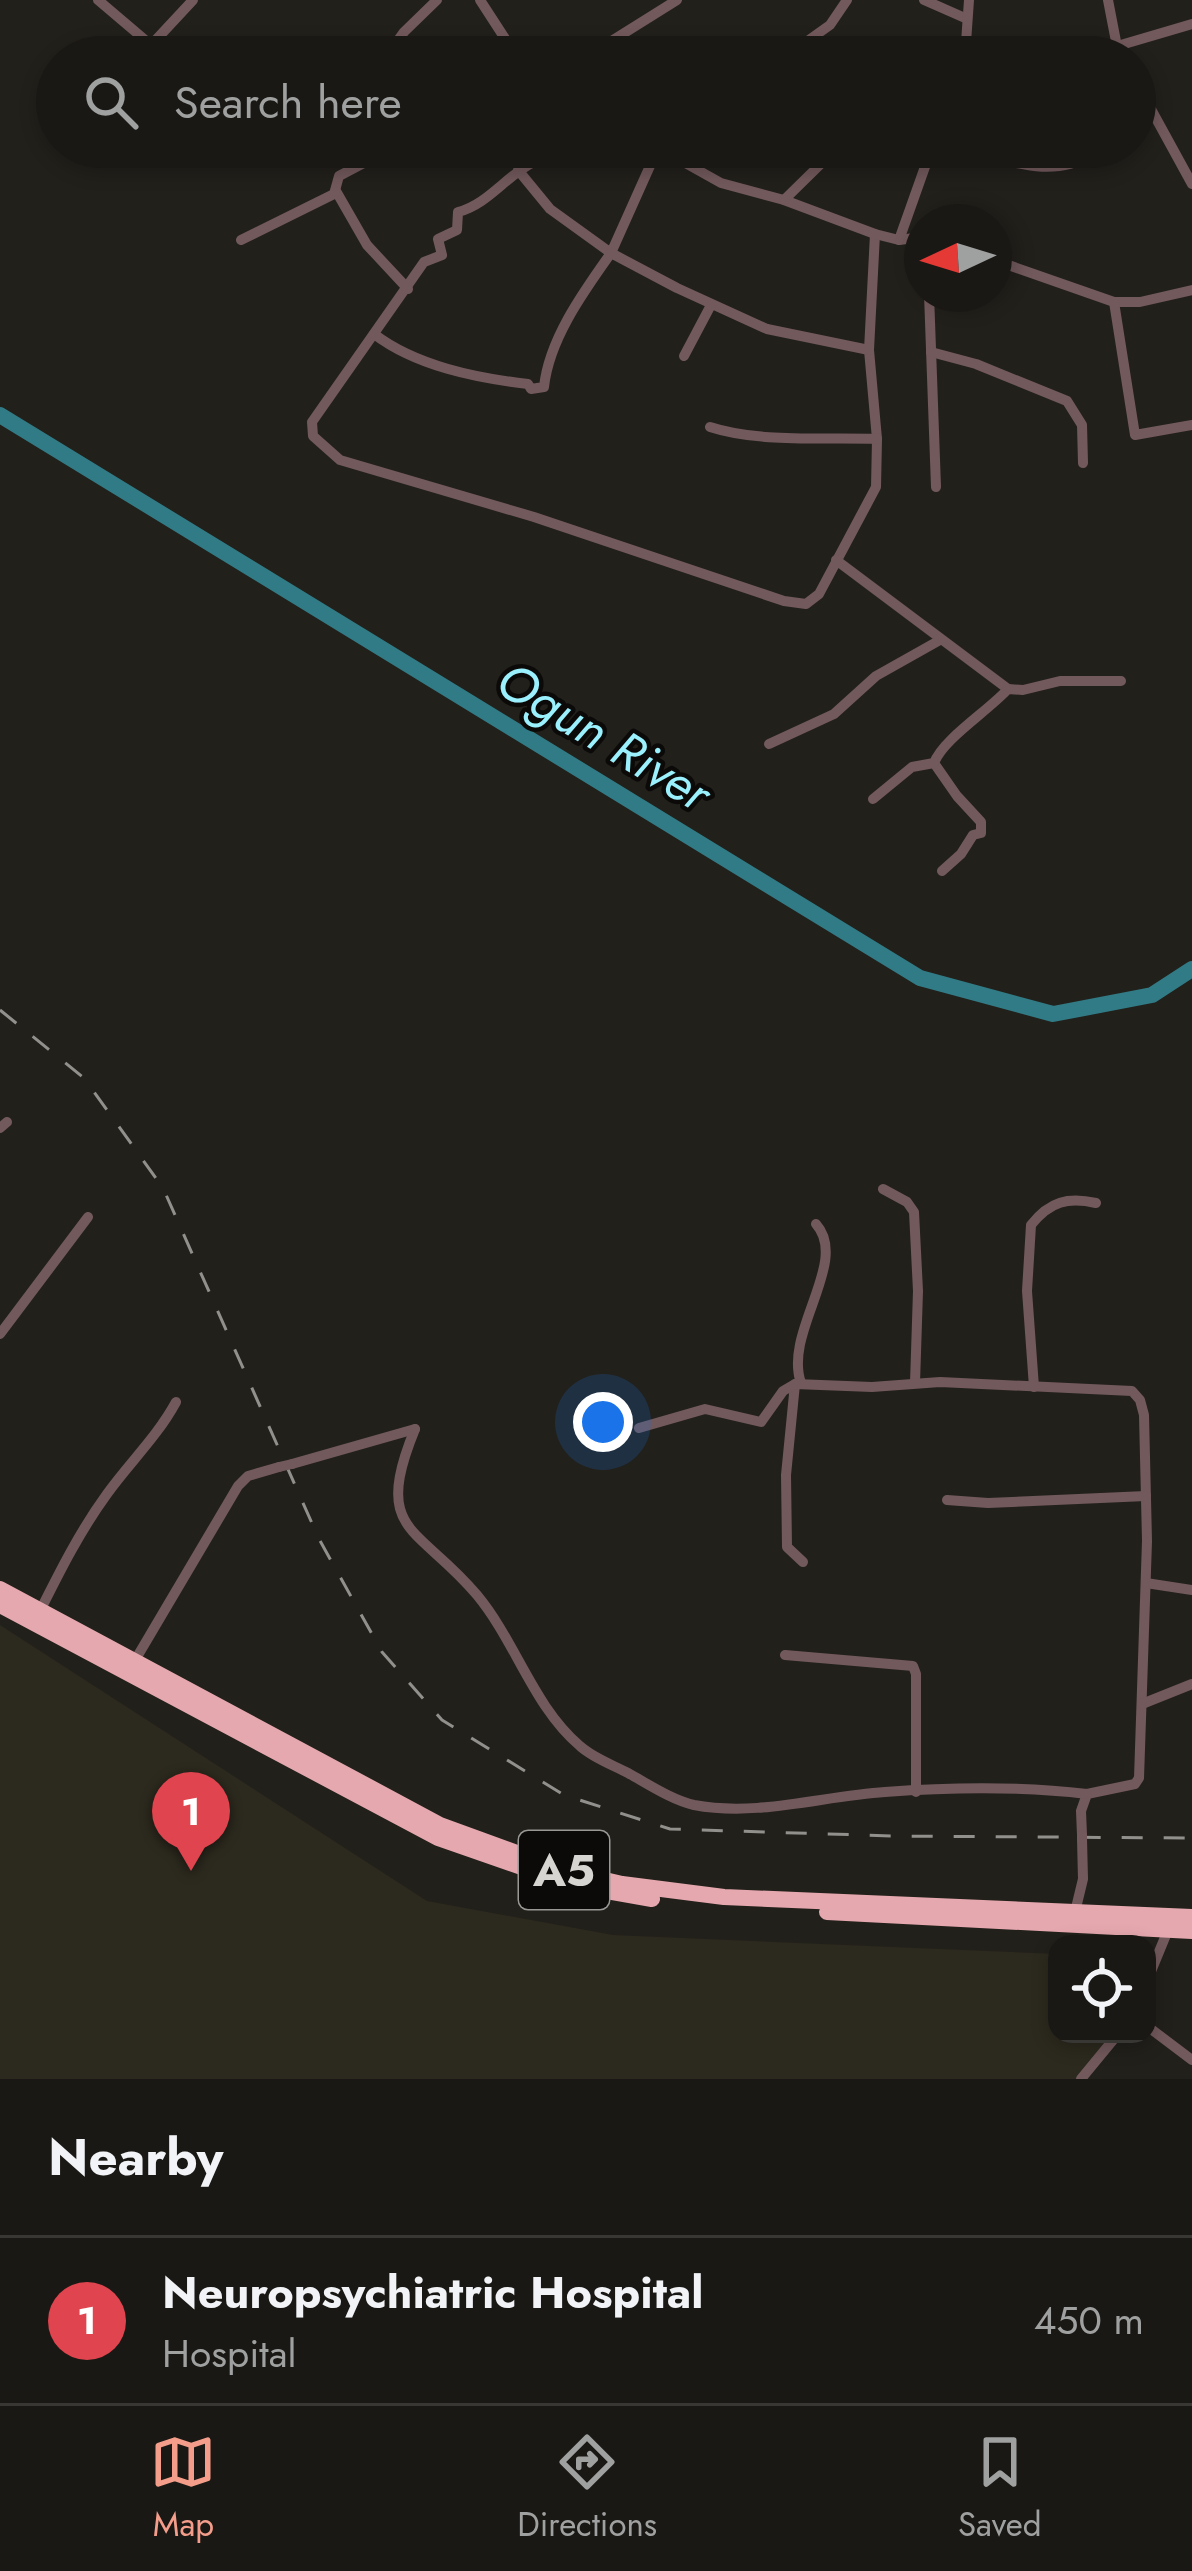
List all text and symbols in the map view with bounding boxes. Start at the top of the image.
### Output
search box [36,36,1156,168]
icon: search [78,69,144,135]
text: Search here [174,70,402,135]
north arrow [904,204,1012,312]
water label: Ogun River [483,643,728,831]
your location [573,1392,633,1452]
pin: 1 [152,1772,230,1871]
road number: A5 [519,1831,609,1909]
map controls [1048,1935,1156,2043]
button: locate [1048,1935,1156,2043]
text: Nearby [48,2120,223,2194]
text: Neuropsychiatric Hospital [162,2260,703,2325]
text: 1 [77,2292,97,2349]
text: 450 m [1034,2292,1144,2349]
text: Hospital [162,2325,296,2382]
tab: Map [150,2429,216,2548]
tab: Directions [517,2429,657,2548]
tab: Saved [958,2429,1042,2548]

